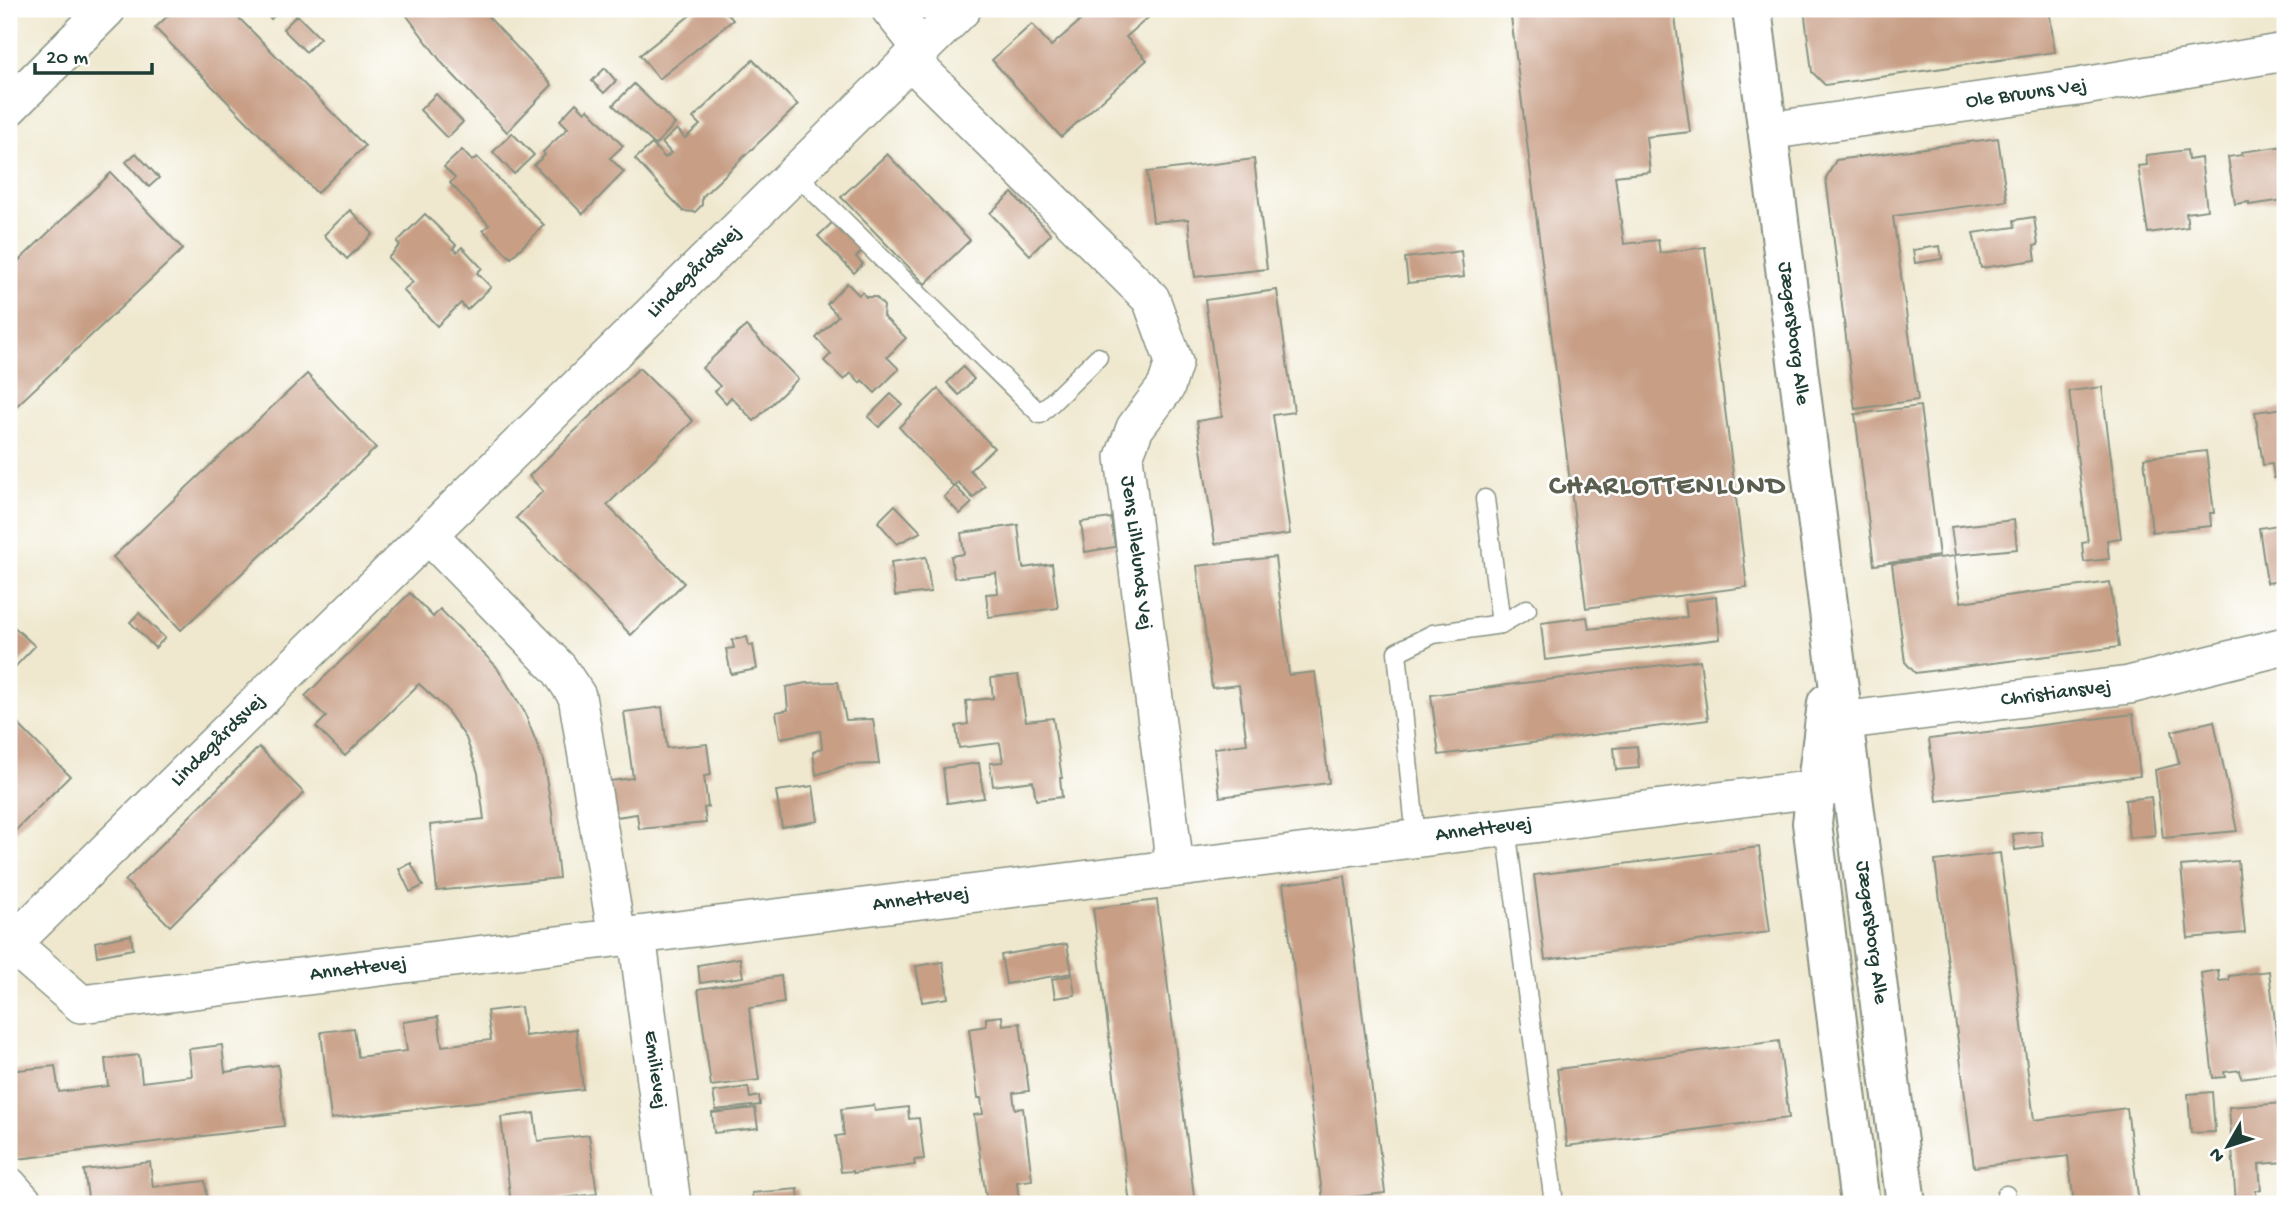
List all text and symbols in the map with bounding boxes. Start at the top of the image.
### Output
scale bar [35,32,152,76]
text: 20 m [46,47,88,72]
street label: Ole Bruuns Vej [1964,73,2089,115]
street label: Lindegårdsvej [642,220,747,324]
street label: Jægersborg Alle [1771,260,1815,408]
district label: CHARLOTTENLUND [1549,471,1787,504]
street label: Jens Lillelunds Vej [1114,475,1158,632]
street label: Christiansvej [1999,675,2113,713]
street label: Lindegårdsvej [166,689,271,793]
street label: Annettevej [1434,812,1534,848]
street label: Jægersborg Alle [1849,859,1893,1007]
street label: Annettevej [871,881,971,918]
street label: Annettevej [309,951,408,988]
street label: Emilievej [637,1029,672,1111]
north arrow [2192,1112,2262,1182]
text: N [2205,1142,2230,1167]

